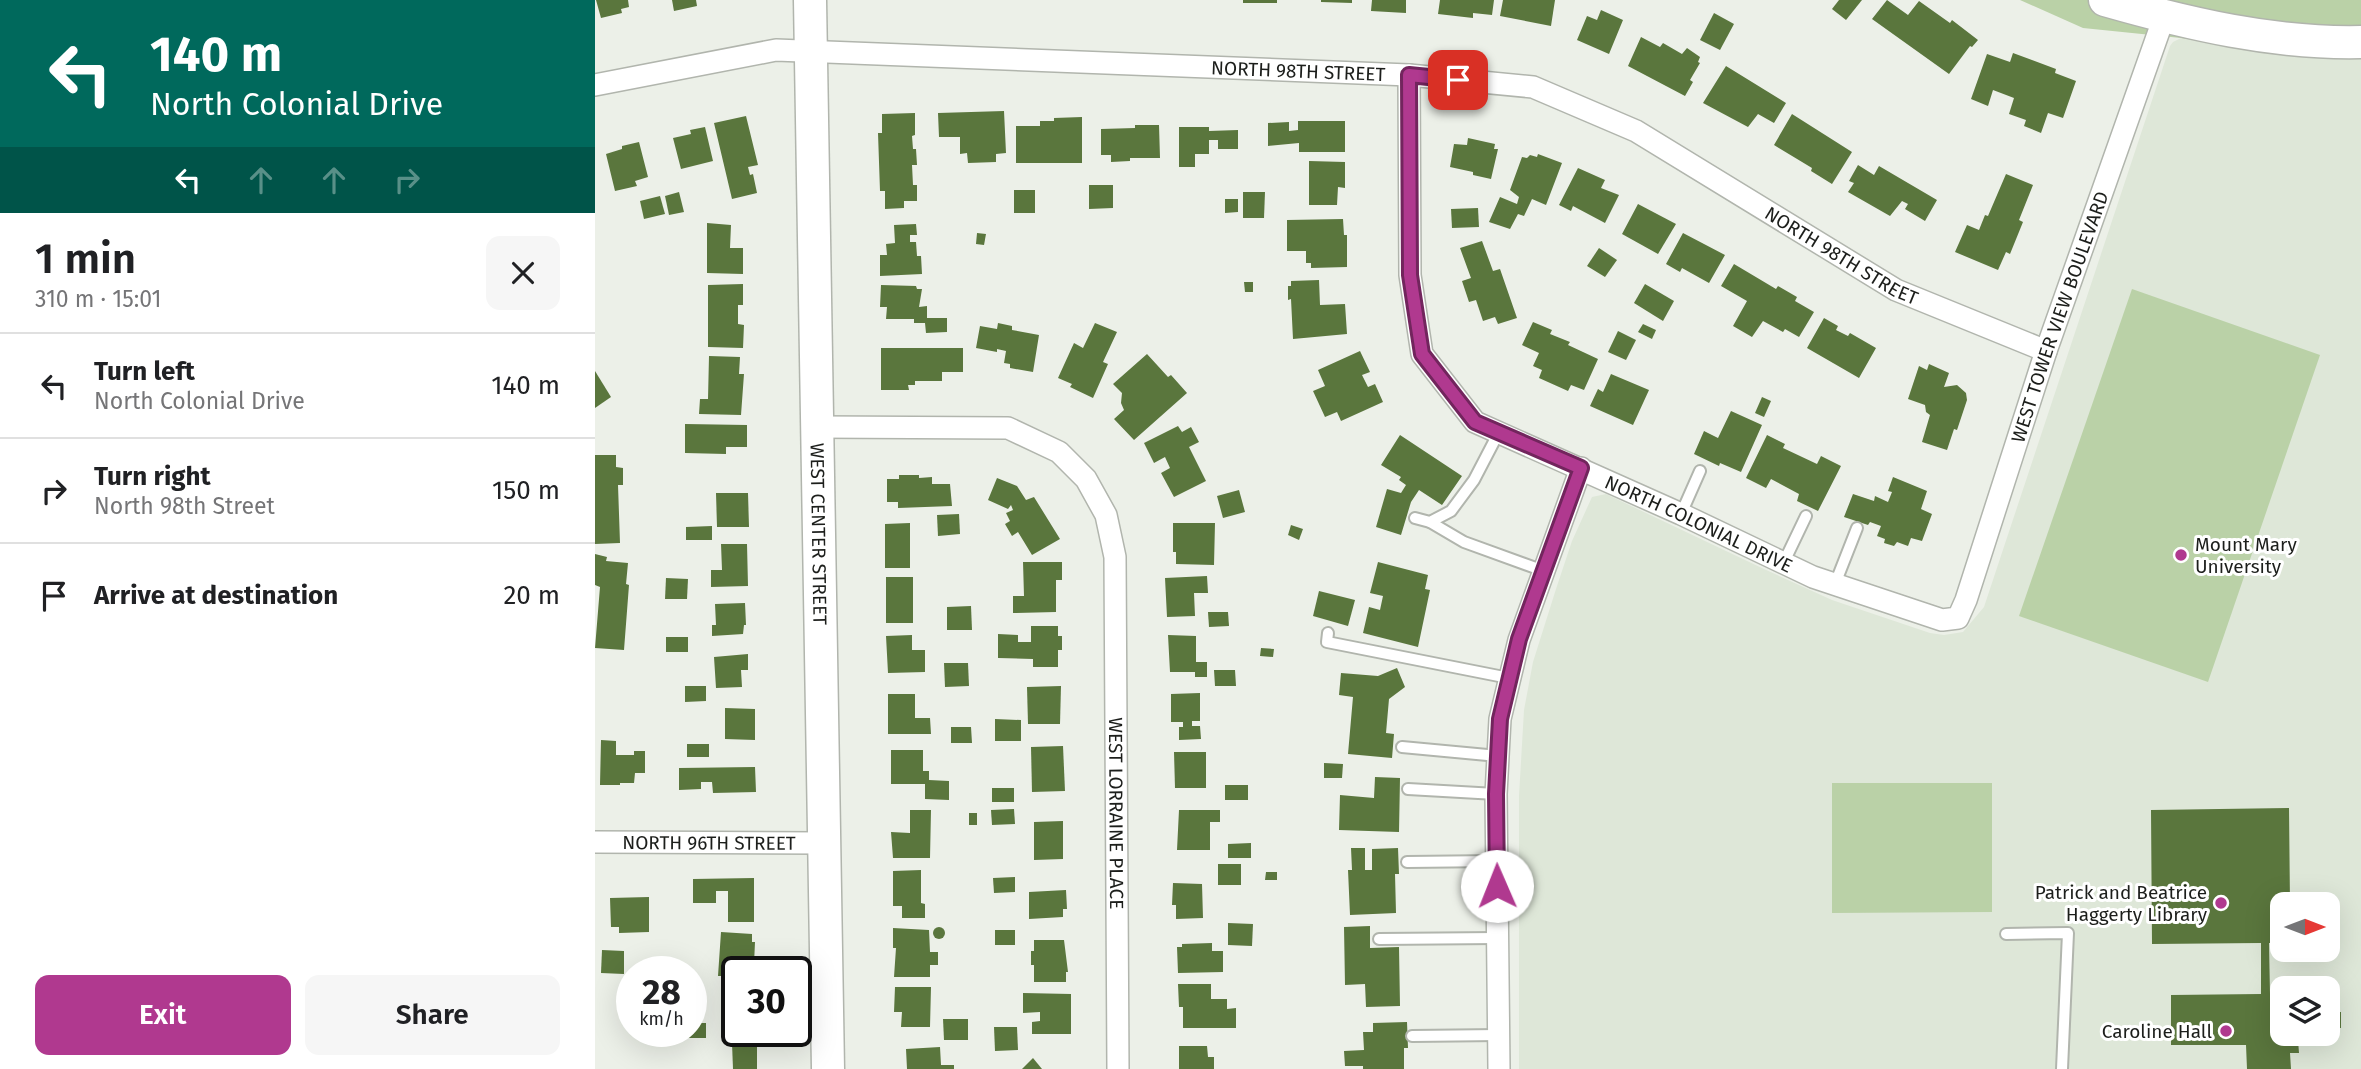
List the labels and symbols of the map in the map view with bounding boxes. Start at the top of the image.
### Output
pin [1428,50,1488,110]
street label: NORTH 98TH STREET [1211,56,1386,86]
street label: WEST TOWER VIEW BOULEVARD [2006,188,2114,446]
street label: NORTH 98TH STREET [1761,202,1922,310]
street label: WEST CENTER STREET [805,443,832,625]
street label: NORTH COLONIAL DRIVE [1601,471,1796,578]
place label: Mount Mary University [2195,533,2297,578]
marker: Mount Mary University [2173,547,2189,563]
street label: WEST LORRAINE PLACE [1104,717,1128,909]
street label: NORTH 96TH STREET [622,831,796,855]
position arrow [1460,849,1534,923]
place label: Patrick and Beatrice Haggerty Library [2035,881,2208,926]
north arrow [2270,892,2340,962]
marker: Patrick and Beatrice Haggerty Library [2213,895,2229,911]
speed limit sign: 30 [721,956,812,1047]
place label: Caroline Hall [2102,1020,2212,1043]
marker: Caroline Hall [2218,1023,2234,1039]

